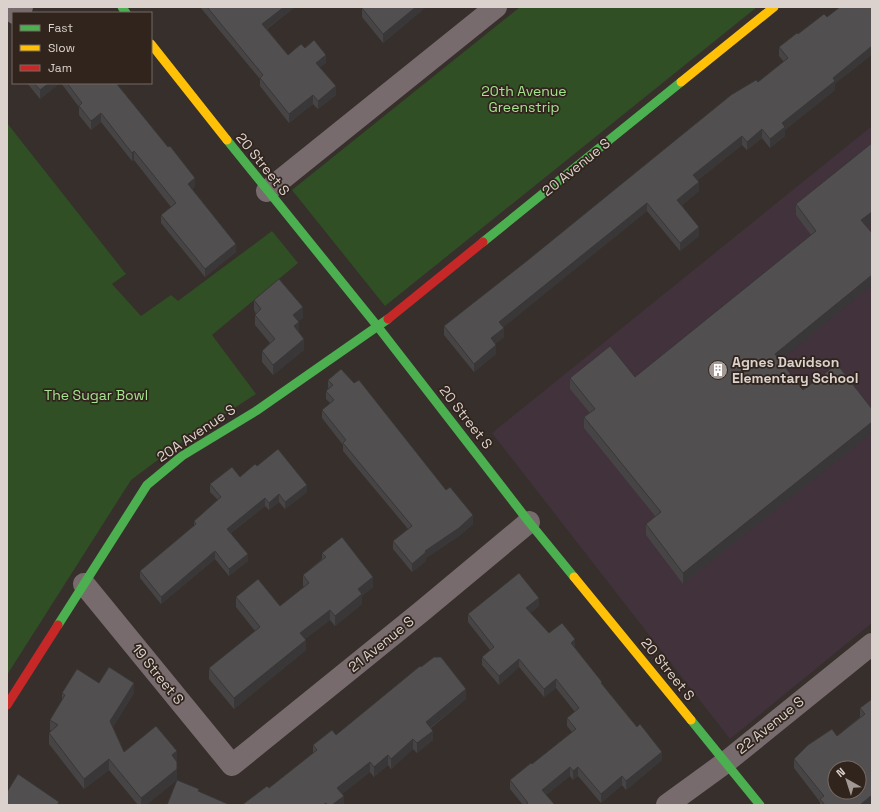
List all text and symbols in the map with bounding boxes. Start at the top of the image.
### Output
legend [12,12,152,84]
text: Fast [48,20,73,36]
text: Slow [48,40,75,56]
text: Jam [48,60,72,76]
park label: 20th Avenue Greenstrip [481,82,567,116]
street label: 20 Street S [232,129,294,199]
street label: 20 Avenue S [538,134,614,200]
place label: Agnes Davidson Elementary School [732,353,858,387]
building icon: Agnes Davidson Elementary School [707,359,729,381]
street label: 20 Street S [436,382,496,452]
park label: The Sugar Bowl [44,386,148,404]
street label: 20A Avenue S [153,400,239,466]
street label: 21 Avenue S [345,612,417,676]
street label: 20 Street S [637,634,699,704]
street label: 19 Street S [128,640,188,708]
street label: 22 Avenue S [733,692,807,758]
north arrow [827,760,867,800]
text: N [833,764,848,780]

